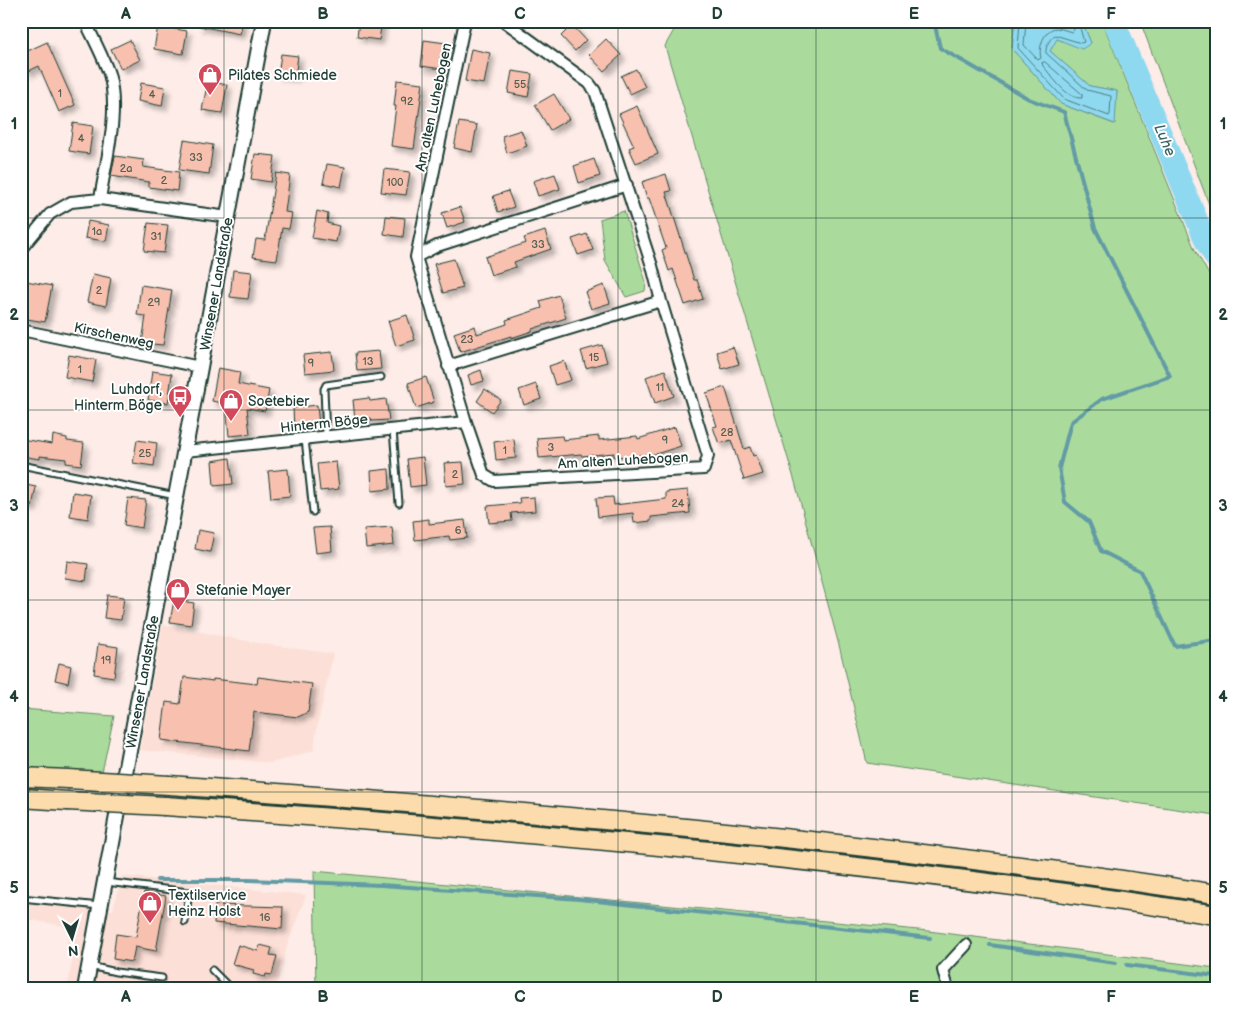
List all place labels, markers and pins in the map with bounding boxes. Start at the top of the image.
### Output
shop icon: Pilates Schmiede [197,62,223,96]
place label: Pilates Schmiede [228,67,337,84]
place label: Luhdorf, Hinterm Böge [74,381,162,414]
bus stop icon: Luhdorf, Hinterm Böge [167,384,193,418]
shop icon: Soetebier [218,388,244,422]
place label: Soetebier [248,393,310,410]
shop icon: Stefanie Mayer [165,577,191,611]
place label: Stefanie Mayer [196,582,291,599]
place label: Textilservice Heinz Holst [168,887,246,920]
shop icon: Textilservice Heinz Holst [137,890,163,924]

